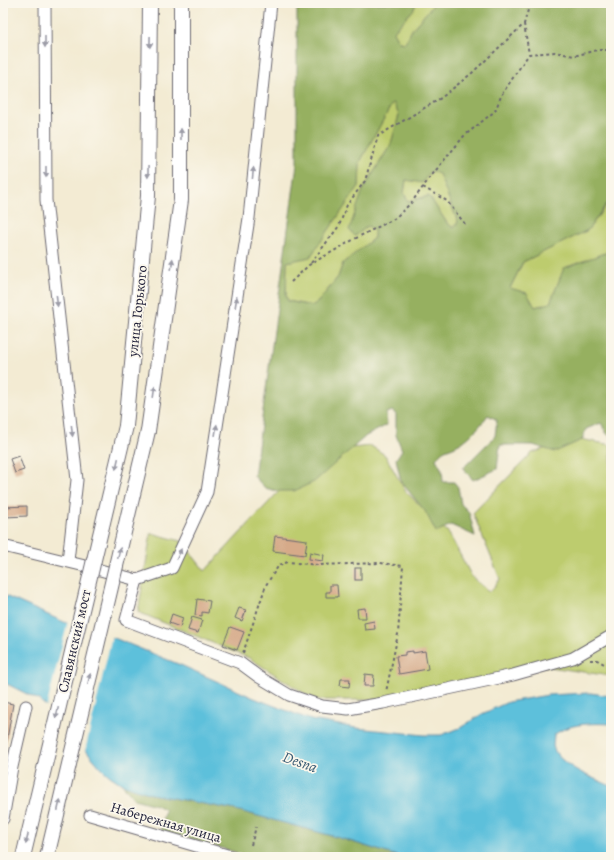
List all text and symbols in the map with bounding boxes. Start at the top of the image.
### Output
one-way arrow [42,36,48,49]
one-way arrow [147,36,153,49]
one-way arrow [178,127,184,140]
one-way arrow [43,166,49,179]
one-way arrow [145,166,151,179]
one-way arrow [250,167,257,179]
one-way arrow [169,258,175,270]
street label: улица Горького [123,264,152,359]
one-way arrow [54,295,61,307]
one-way arrow [233,296,239,308]
one-way arrow [151,386,157,399]
one-way arrow [213,424,219,436]
one-way arrow [68,425,75,437]
one-way arrow [113,457,119,470]
one-way arrow [117,546,123,559]
one-way arrow [176,547,182,559]
street label: Славянский мост [53,588,96,694]
one-way arrow [87,673,93,685]
one-way arrow [54,706,60,719]
water label: Desna [280,747,320,777]
street label: Набережная улица [108,798,224,848]
one-way arrow [56,799,62,811]
one-way arrow [24,833,30,845]

